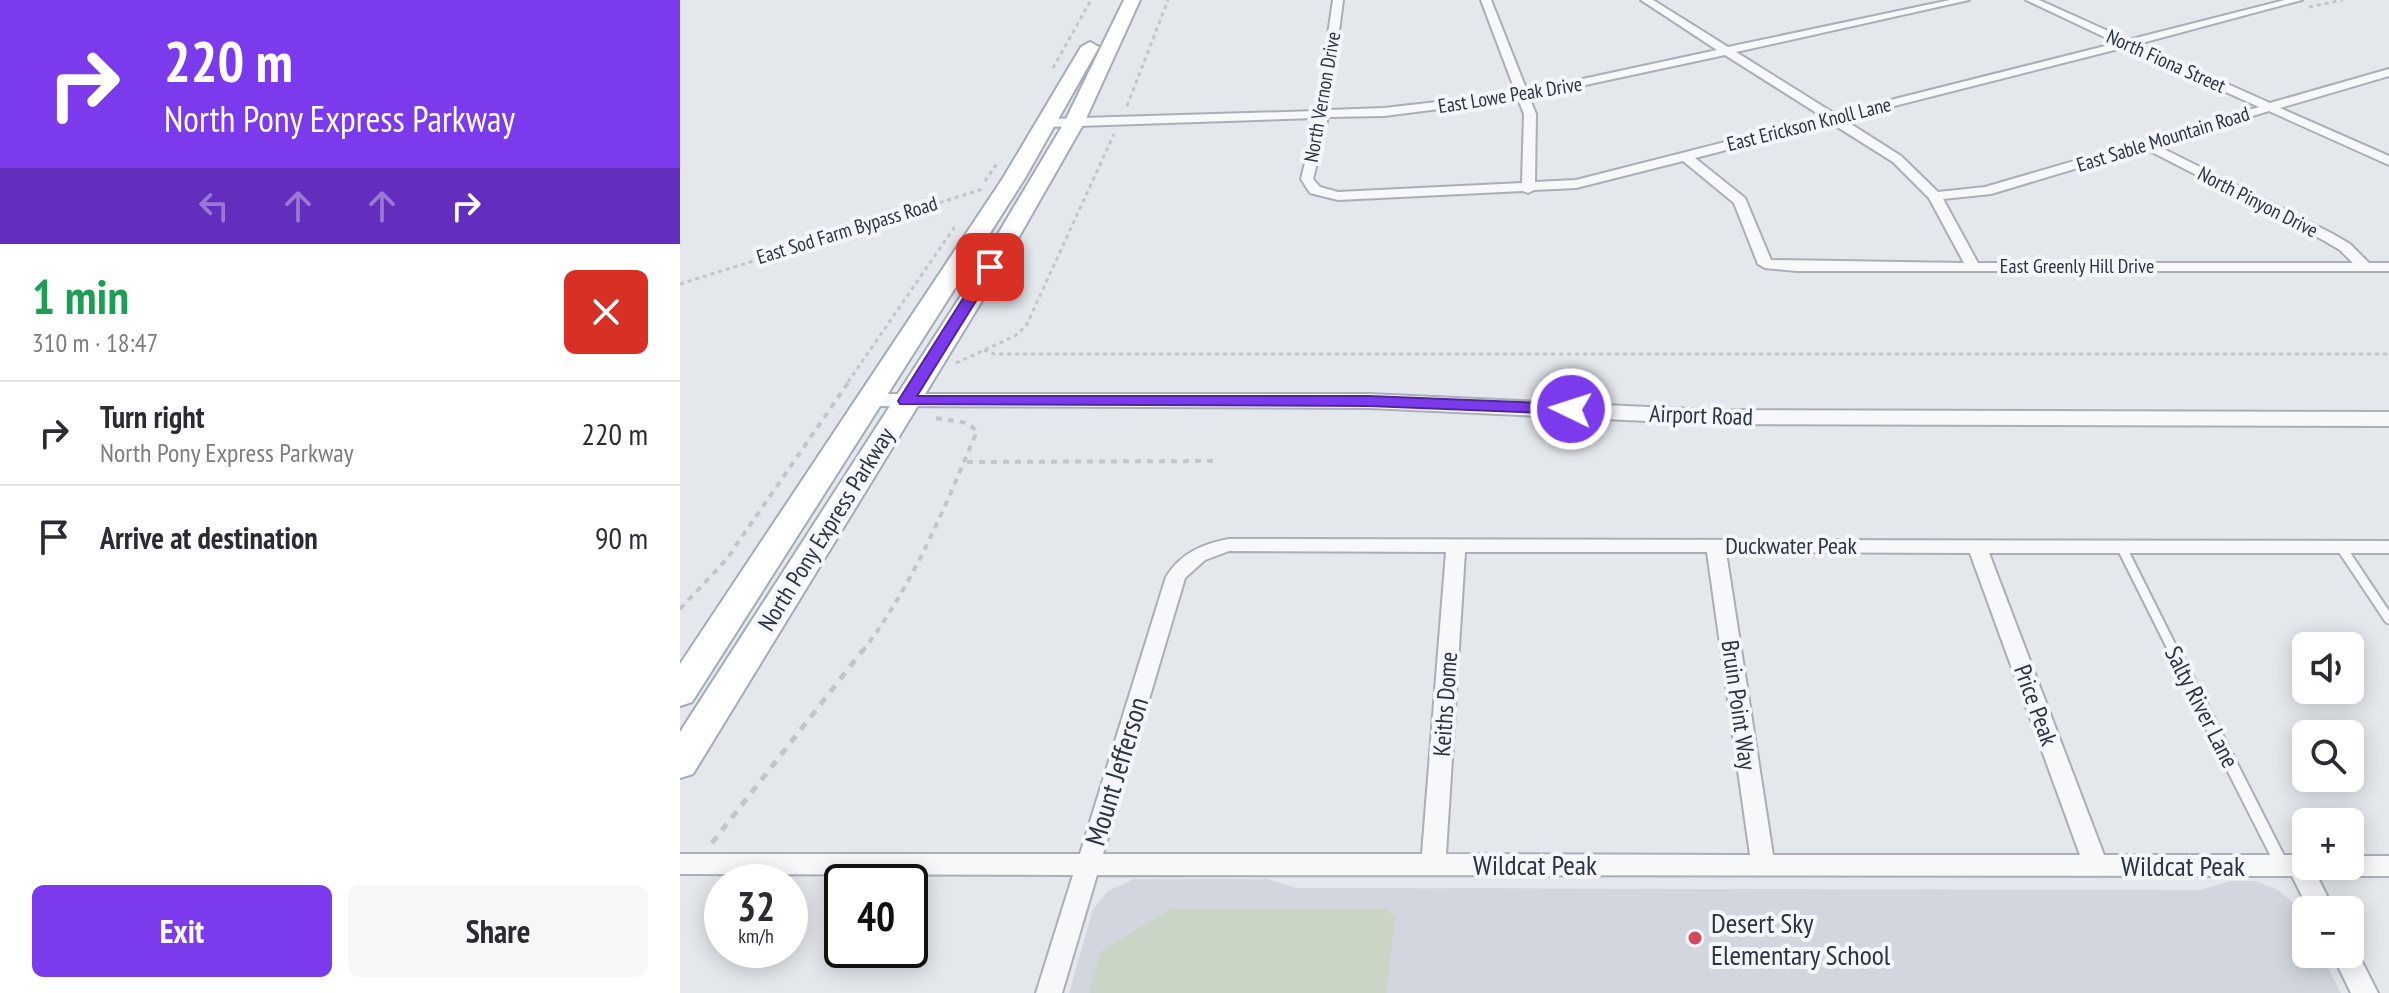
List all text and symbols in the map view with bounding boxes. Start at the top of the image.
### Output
street label: North Fiona Street [2102,23,2230,99]
text: 220 m [164,25,293,97]
street label: North Vernon Drive [1298,30,1346,164]
icon: right [32,32,136,136]
street label: East Lowe Peak Drive [1436,71,1584,119]
street label: East Erickson Knoll Lane [1724,91,1894,157]
text: North Pony Express Parkway [164,95,515,142]
street label: East Sable Mountain Road [2073,100,2253,178]
street label: North Pinyon Drive [2193,161,2323,243]
icon: left [192,184,236,228]
icon: ahead [276,184,320,228]
icon: ahead [360,184,404,228]
icon: right [444,184,488,228]
street label: East Sod Farm Bypass Road [753,190,941,270]
pin [956,233,1024,301]
icon: arrive [968,245,1012,289]
street label: East Greenly Hill Drive [2000,253,2154,279]
text: 1 min [32,265,129,327]
button: close [564,270,648,354]
text: 310 m · 18:47 [32,326,158,359]
position arrow [1529,367,1613,451]
text: Turn right [100,397,204,436]
street label: Airport Road [1649,398,1753,432]
icon: right [32,411,76,455]
text: 220 m [582,414,648,453]
street label: North Pony Express Parkway [751,422,901,636]
text: North Pony Express Parkway [100,436,354,469]
icon: arrive [32,515,76,559]
text: Arrive at destination [100,518,318,557]
text: 90 m [595,518,648,557]
street label: Duckwater Peak [1725,530,1857,561]
map controls [2292,632,2364,968]
button: sound [2292,632,2364,704]
street label: Bruin Point Way [1715,638,1763,772]
street label: Salty River Lane [2158,641,2246,773]
street label: Keiths Dome [1426,651,1464,757]
street label: Price Peak [2007,660,2065,750]
street label: Mount Jefferson [1076,692,1156,850]
button: search [2292,720,2364,792]
button: + [2292,808,2364,880]
street label: Wildcat Peak [1473,846,1597,883]
street label: Wildcat Peak [2121,847,2245,884]
speed limit sign: 40 [824,864,928,968]
text: 32 [737,880,775,932]
button: Exit [32,885,332,977]
button: Share [348,885,648,977]
button: − [2292,896,2364,968]
place label: Desert Sky Elementary School [1711,904,1891,973]
text: km/h [738,923,774,949]
marker: Desert Sky Elementary School [1686,929,1704,947]

